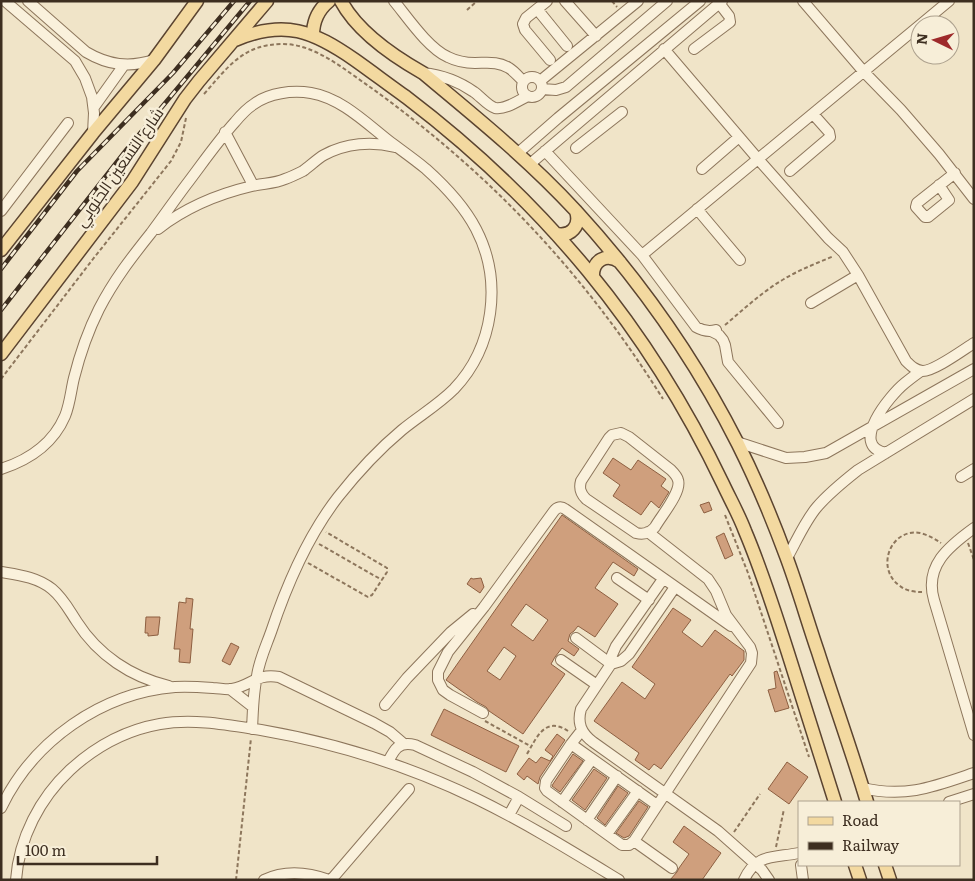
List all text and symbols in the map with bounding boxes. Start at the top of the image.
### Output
north arrow [910,15,960,65]
text: N [911,32,932,46]
street label: شارع التسعين الجنوبي [68,102,171,233]
legend [798,801,960,866]
text: Road [842,808,878,831]
text: Railway [842,833,900,856]
scale bar [18,834,156,866]
text: 100 m [25,838,66,861]

